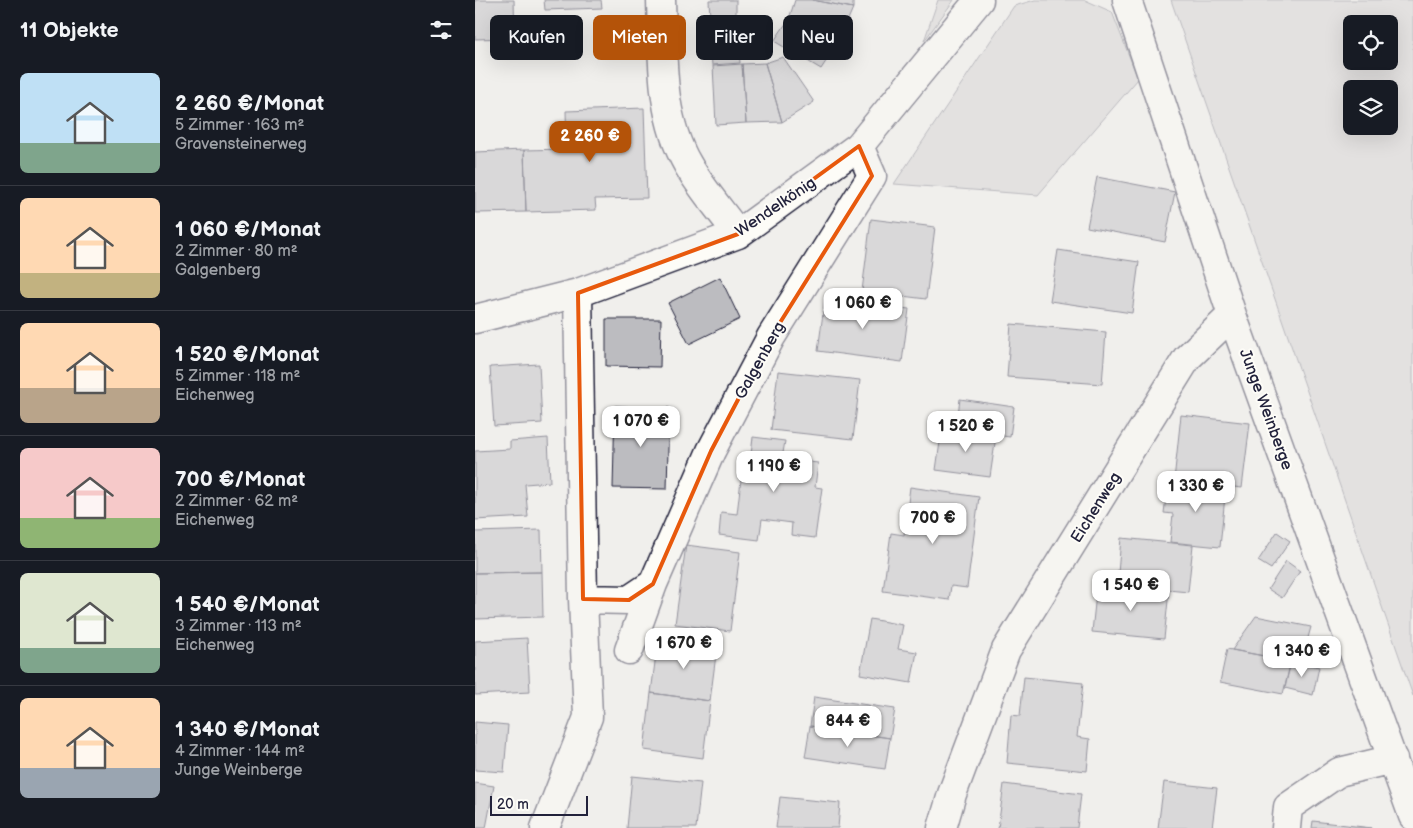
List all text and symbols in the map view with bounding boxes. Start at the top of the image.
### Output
chip: Kaufen [490,15,583,60]
chip: Mieten [593,15,686,60]
chip: Filter [696,15,773,60]
chip: Neu [783,15,853,60]
map controls [1343,15,1398,135]
button: locate [1343,15,1398,70]
icon: filters [427,16,455,44]
text: 11 Objekte [20,18,119,43]
button: layers [1343,80,1398,135]
text: 2 260 €/Monat [175,91,324,116]
icon: home [60,93,120,153]
text: 5 Zimmer · 163 m² [175,116,304,135]
pin: 2 260 € [544,120,636,163]
text: 2 260 € [560,127,620,146]
text: Gravensteinerweg [175,135,307,154]
street label: Wendelkönig [732,173,820,241]
text: 1 060 €/Monat [175,217,321,242]
icon: home [60,218,120,278]
text: 2 Zimmer · 80 m² [175,242,298,261]
text: Galgenberg [175,261,261,280]
pin: 1 060 € [817,288,909,330]
text: 1 060 € [834,294,892,313]
street label: Galgenberg [731,319,789,403]
text: 1 520 €/Monat [175,342,319,367]
icon: home [60,343,120,403]
street label: Junge Weinberge [1235,346,1296,473]
text: 5 Zimmer · 118 m² [175,367,300,386]
text: Eichenweg [175,386,254,405]
pin: 1 070 € [595,406,687,448]
pin: 1 520 € [920,410,1012,453]
text: 1 070 € [613,412,669,431]
text: 1 520 € [938,417,994,436]
pin: 1 190 € [728,450,820,493]
text: 1 190 € [747,457,801,476]
text: 700 €/Monat [175,467,305,492]
icon: home [60,468,120,528]
street label: Eichenweg [1067,469,1125,546]
pin: 1 330 € [1150,470,1242,513]
text: 1 330 € [1168,477,1224,496]
text: 2 Zimmer · 62 m² [175,492,298,511]
pin: 700 € [898,502,968,545]
text: 700 € [910,509,956,528]
text: Eichenweg [175,511,254,530]
pin: 1 540 € [1085,570,1177,612]
text: 1 540 € [1103,576,1159,595]
text: 1 540 €/Monat [175,592,319,617]
icon: home [60,593,120,653]
text: 3 Zimmer · 113 m² [175,617,302,636]
pin: 1 670 € [638,628,730,670]
text: 1 670 € [656,634,712,653]
text: Eichenweg [175,636,254,655]
pin: 1 340 € [1256,636,1348,678]
text: 1 340 € [1274,642,1330,661]
pin: 844 € [813,706,883,748]
text: 844 € [826,712,870,731]
text: 1 340 €/Monat [175,717,320,742]
icon: home [60,718,120,778]
text: 4 Zimmer · 144 m² [175,742,305,761]
text: Junge Weinberge [175,761,302,780]
scale bar [490,793,587,816]
text: 20 m [497,796,529,813]

